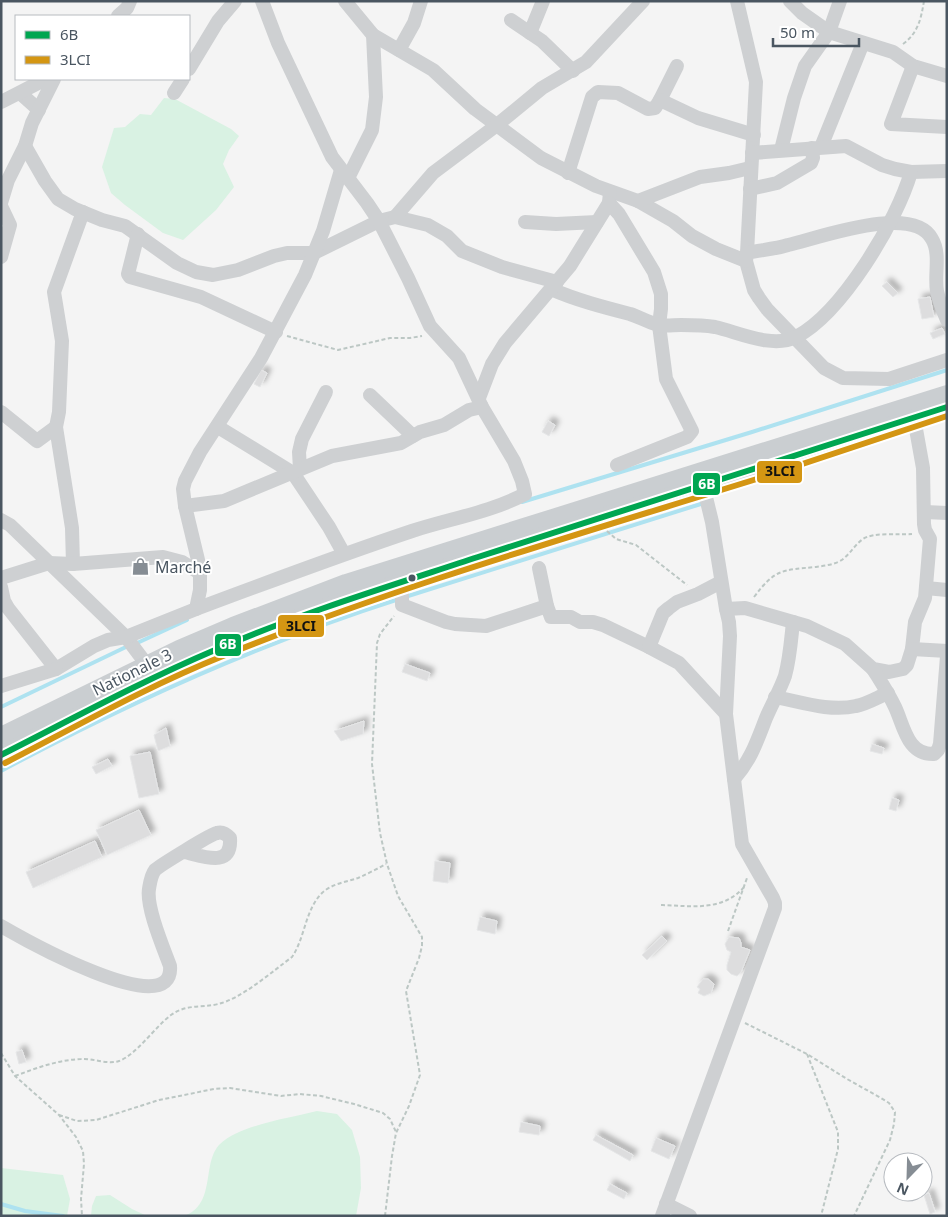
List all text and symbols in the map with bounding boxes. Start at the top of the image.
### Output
legend [15,15,190,80]
scale bar [773,15,859,47]
text: 50 m [780,22,815,42]
text: 6B [60,24,78,44]
text: 3LCI [60,49,91,69]
line badge: 3LCI [756,460,803,484]
text: 3LCI [765,461,795,480]
line badge: 6B [692,472,721,496]
text: 6B [698,474,716,493]
place label: Marché [155,556,211,578]
shop icon: Marché [131,557,151,577]
unlabelled marker [407,573,417,583]
line badge: 3LCI [277,614,325,638]
text: 3LCI [286,616,316,635]
line badge: 6B [214,633,242,657]
text: 6B [219,634,237,653]
street label: Nationale 3 [89,643,175,701]
north arrow [883,1152,933,1202]
text: N [894,1178,912,1200]

